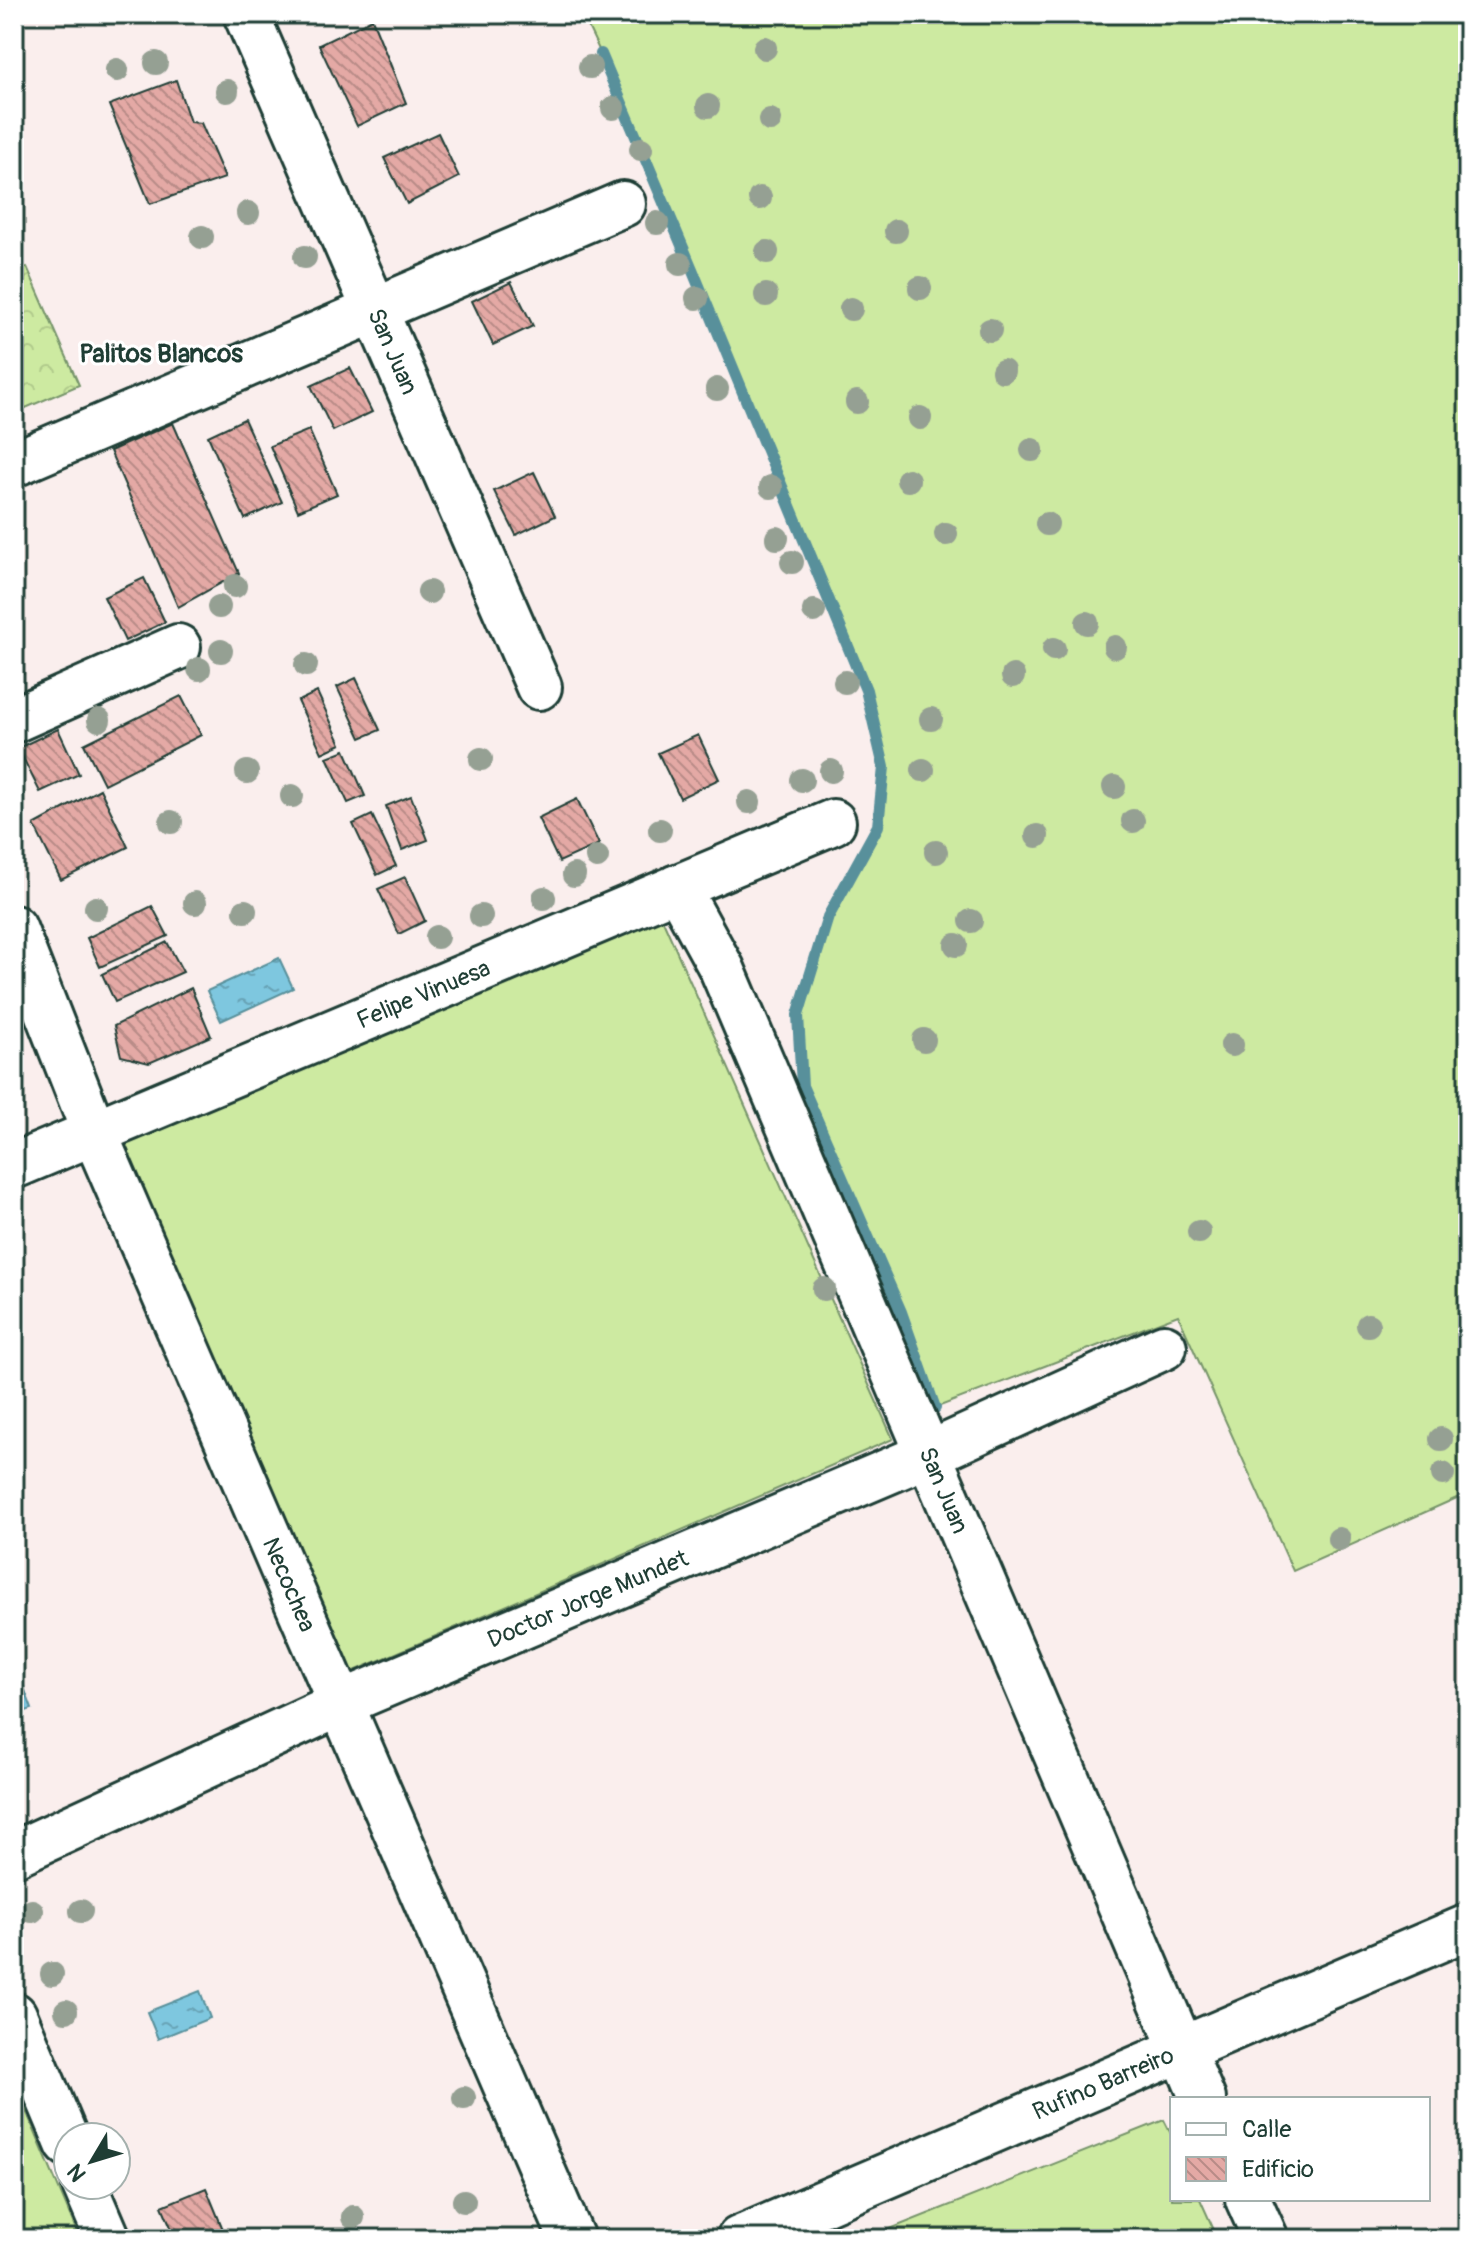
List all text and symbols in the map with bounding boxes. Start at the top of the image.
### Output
street label: San Juan [361,304,424,399]
district label: Palitos Blancos [79,338,243,370]
street label: Felipe Vinuesa [353,954,495,1035]
street label: San Juan [912,1443,975,1538]
street label: Necochea [256,1533,322,1636]
street label: Doctor Jorge Mundet [483,1544,693,1655]
street label: Rufino Barreiro [1028,2041,1178,2127]
legend [1170,2097,1430,2201]
text: Calle [1242,2115,1291,2144]
north arrow [52,2121,132,2201]
text: Edificio [1242,2155,1314,2184]
text: N [61,2158,93,2187]

